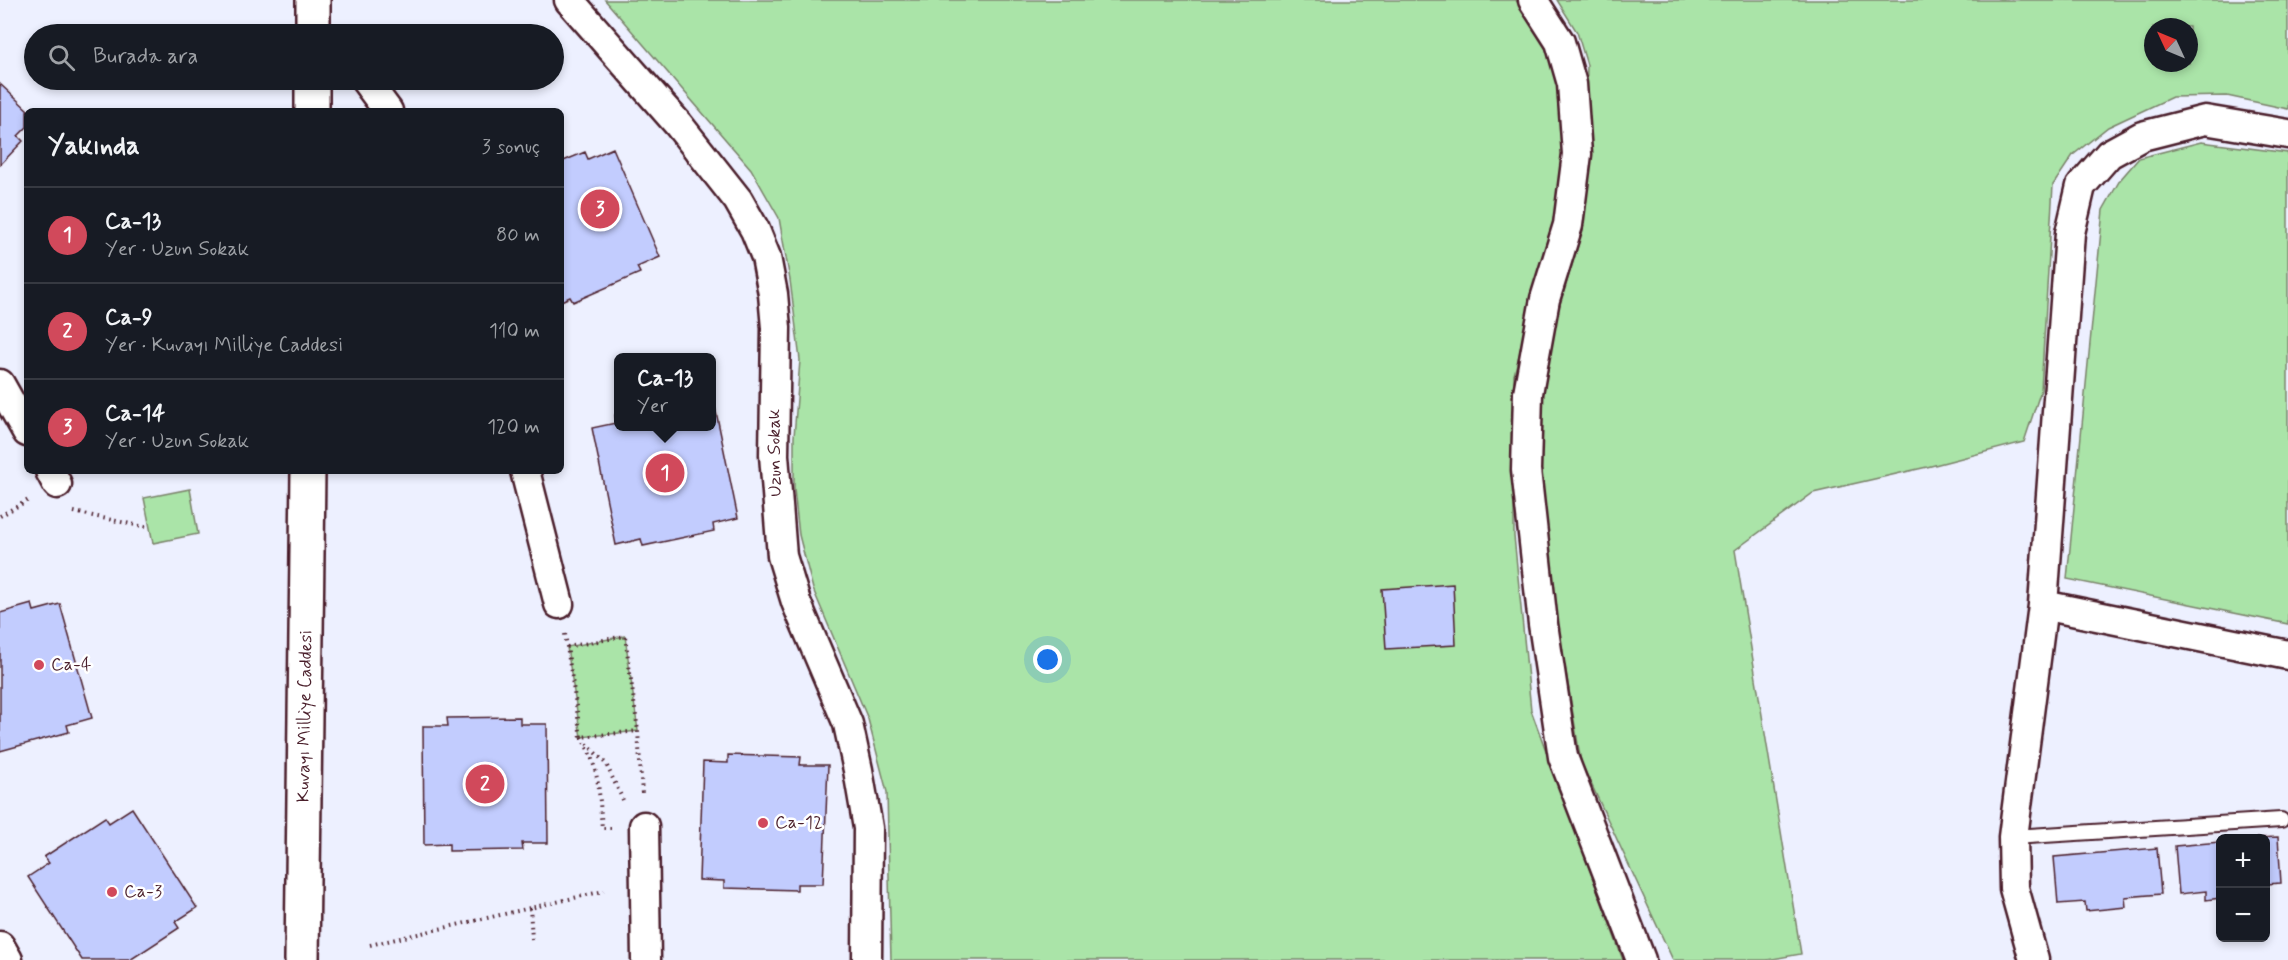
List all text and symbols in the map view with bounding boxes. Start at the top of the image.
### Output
north arrow [2144,18,2198,72]
search box [24,24,564,90]
icon: search [45,41,78,74]
text: Burada ara [93,43,198,71]
text: Yakında [48,130,140,164]
text: 3 sonuç [482,134,540,161]
pin: 3 [580,186,620,232]
text: Ca-13 [105,208,161,236]
text: 1 [63,222,72,249]
text: 80 m [496,222,540,249]
text: Yer · Uzun Sokak [105,236,249,263]
text: Ca-9 [105,304,153,332]
text: 2 [63,318,72,345]
text: 110 m [489,318,540,345]
text: Yer · Kuvayı Milliye Caddesi [105,332,343,359]
popup [614,353,716,431]
text: Ca-13 [637,365,693,393]
text: Yer [637,393,668,420]
text: Ca-14 [105,400,165,428]
street label: Uzun Sokak [762,409,788,497]
text: 3 [63,414,72,441]
text: 120 m [487,414,540,441]
text: Yer · Uzun Sokak [105,428,249,455]
pin: 1 [646,450,684,496]
street label: Kuvayı Milliye Caddesi [291,629,319,803]
your location [1033,645,1062,674]
place label: Ca-4 [51,653,92,677]
marker: Ca-4 [32,658,46,672]
pin: 2 [466,762,504,806]
place label: Ca-12 [775,811,823,835]
marker: Ca-12 [756,816,770,830]
map controls [2216,834,2270,942]
button: + [2216,834,2270,888]
place label: Ca-3 [124,880,162,904]
marker: Ca-3 [105,885,119,899]
button: − [2216,888,2270,942]

